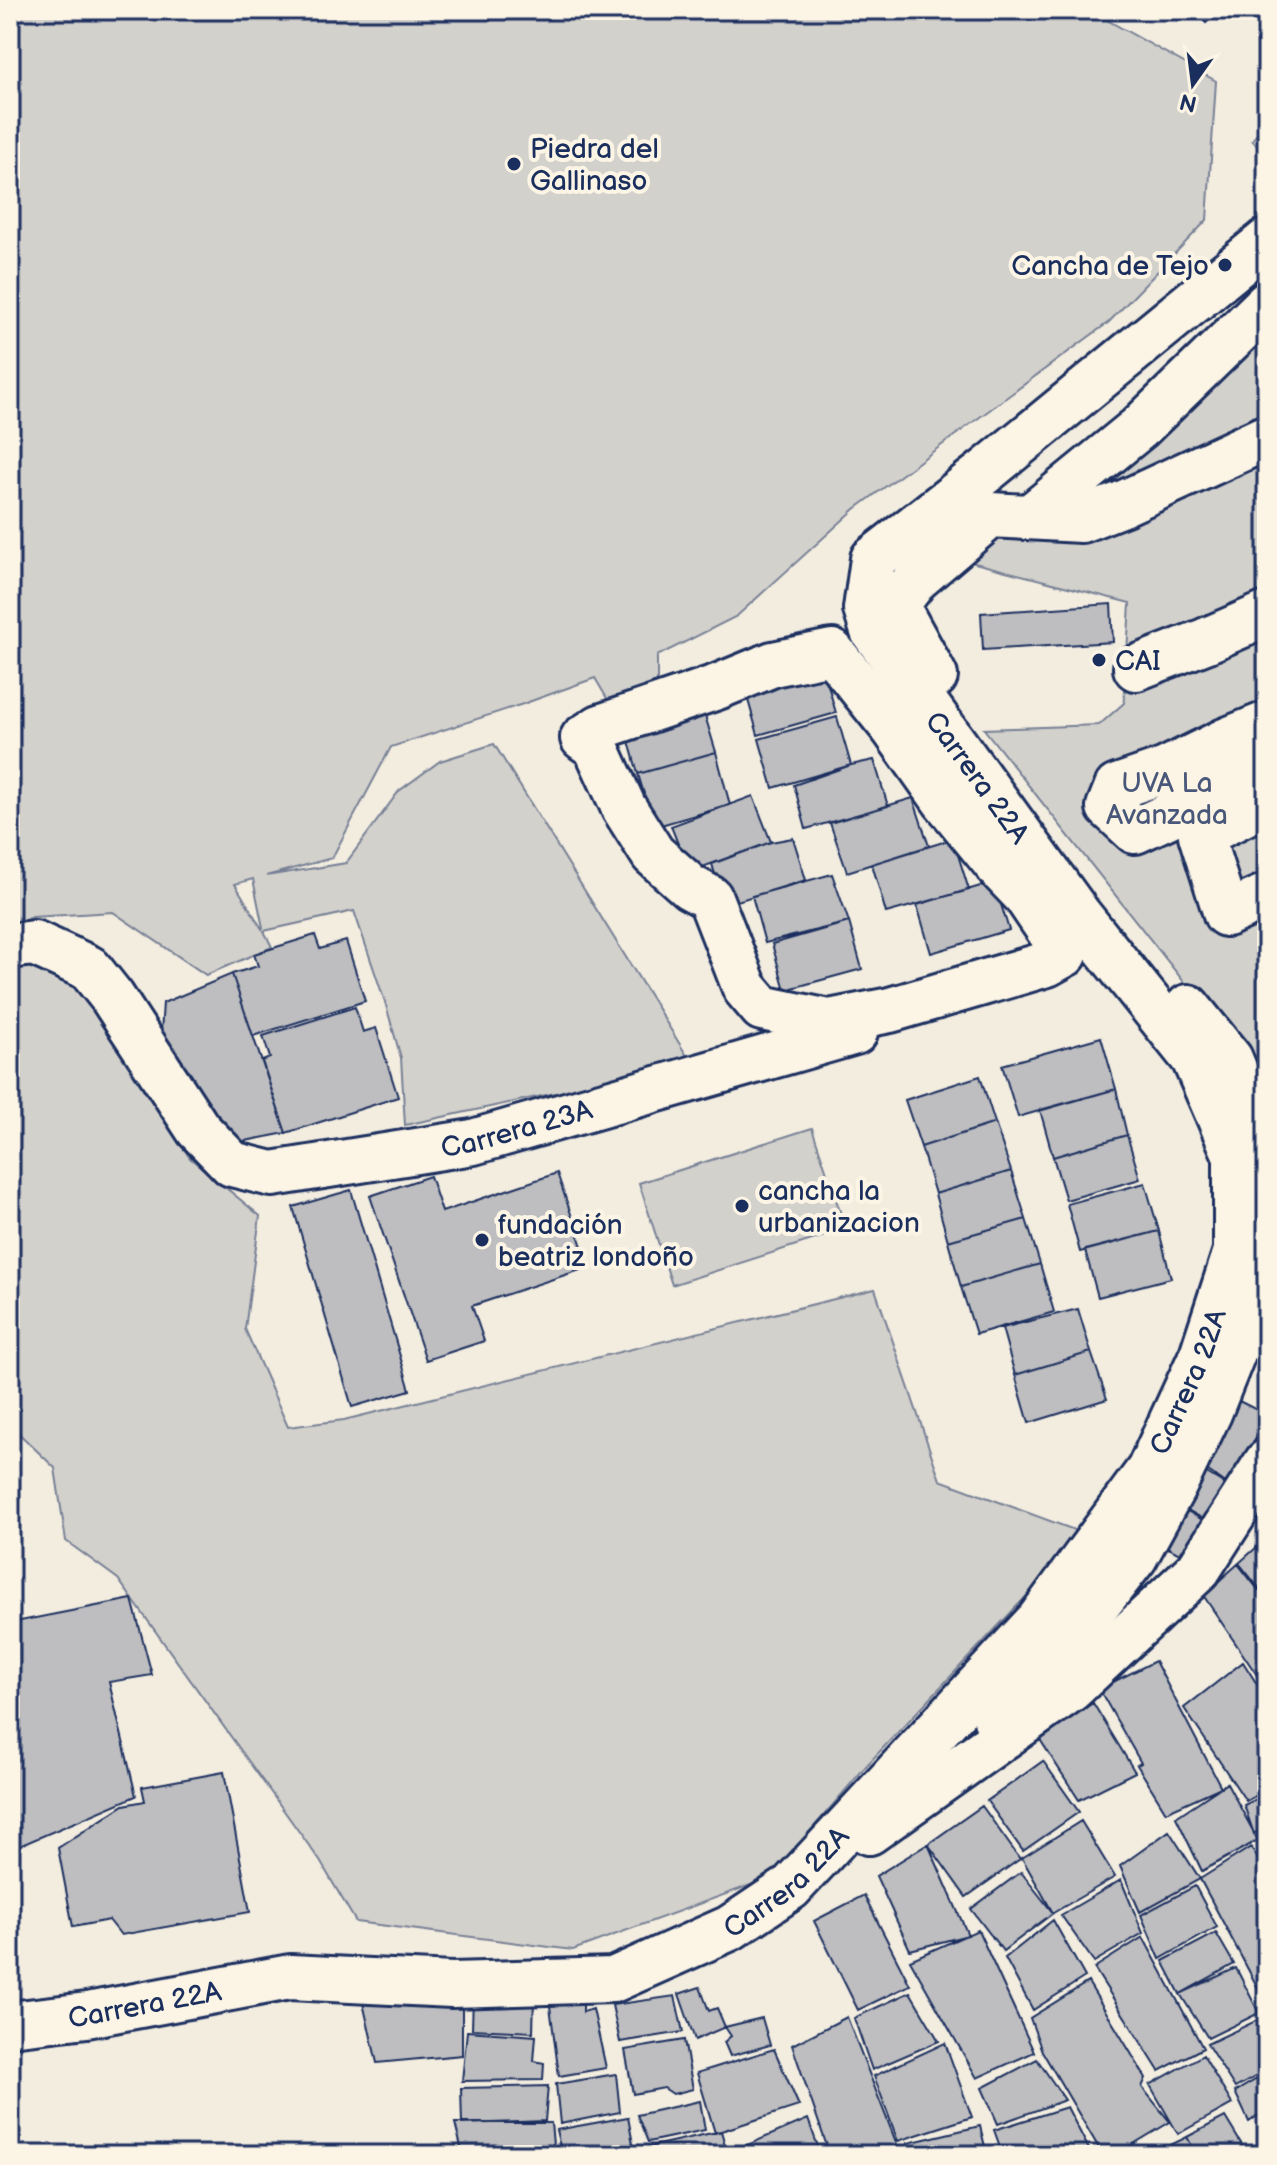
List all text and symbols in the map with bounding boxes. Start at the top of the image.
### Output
north arrow [1153,44,1233,124]
text: N [1177,87,1200,117]
place label: Piedra del Gallinaso [530,133,659,198]
marker: Piedra del Gallinaso [505,155,523,173]
place label: Cancha de Tejo [1011,250,1209,283]
marker: Cancha de Tejo [1216,256,1234,274]
place label: CAI [1115,645,1161,678]
marker: CAI [1090,651,1108,669]
street label: Carrera 22A [918,705,1036,851]
park label: UVA La Avanzada [1106,767,1228,832]
street label: Carrera 23A [439,1093,597,1165]
place label: cancha la urbanizacion [758,1175,920,1240]
marker: cancha la urbanizacion [733,1197,751,1215]
place label: fundación beatriz londoño [498,1209,694,1274]
marker: fundación beatriz londoño [473,1231,491,1249]
street label: Carrera 22A [1143,1304,1234,1460]
street label: Carrera 22A [718,1820,857,1946]
street label: Carrera 22A [66,1975,225,2035]

